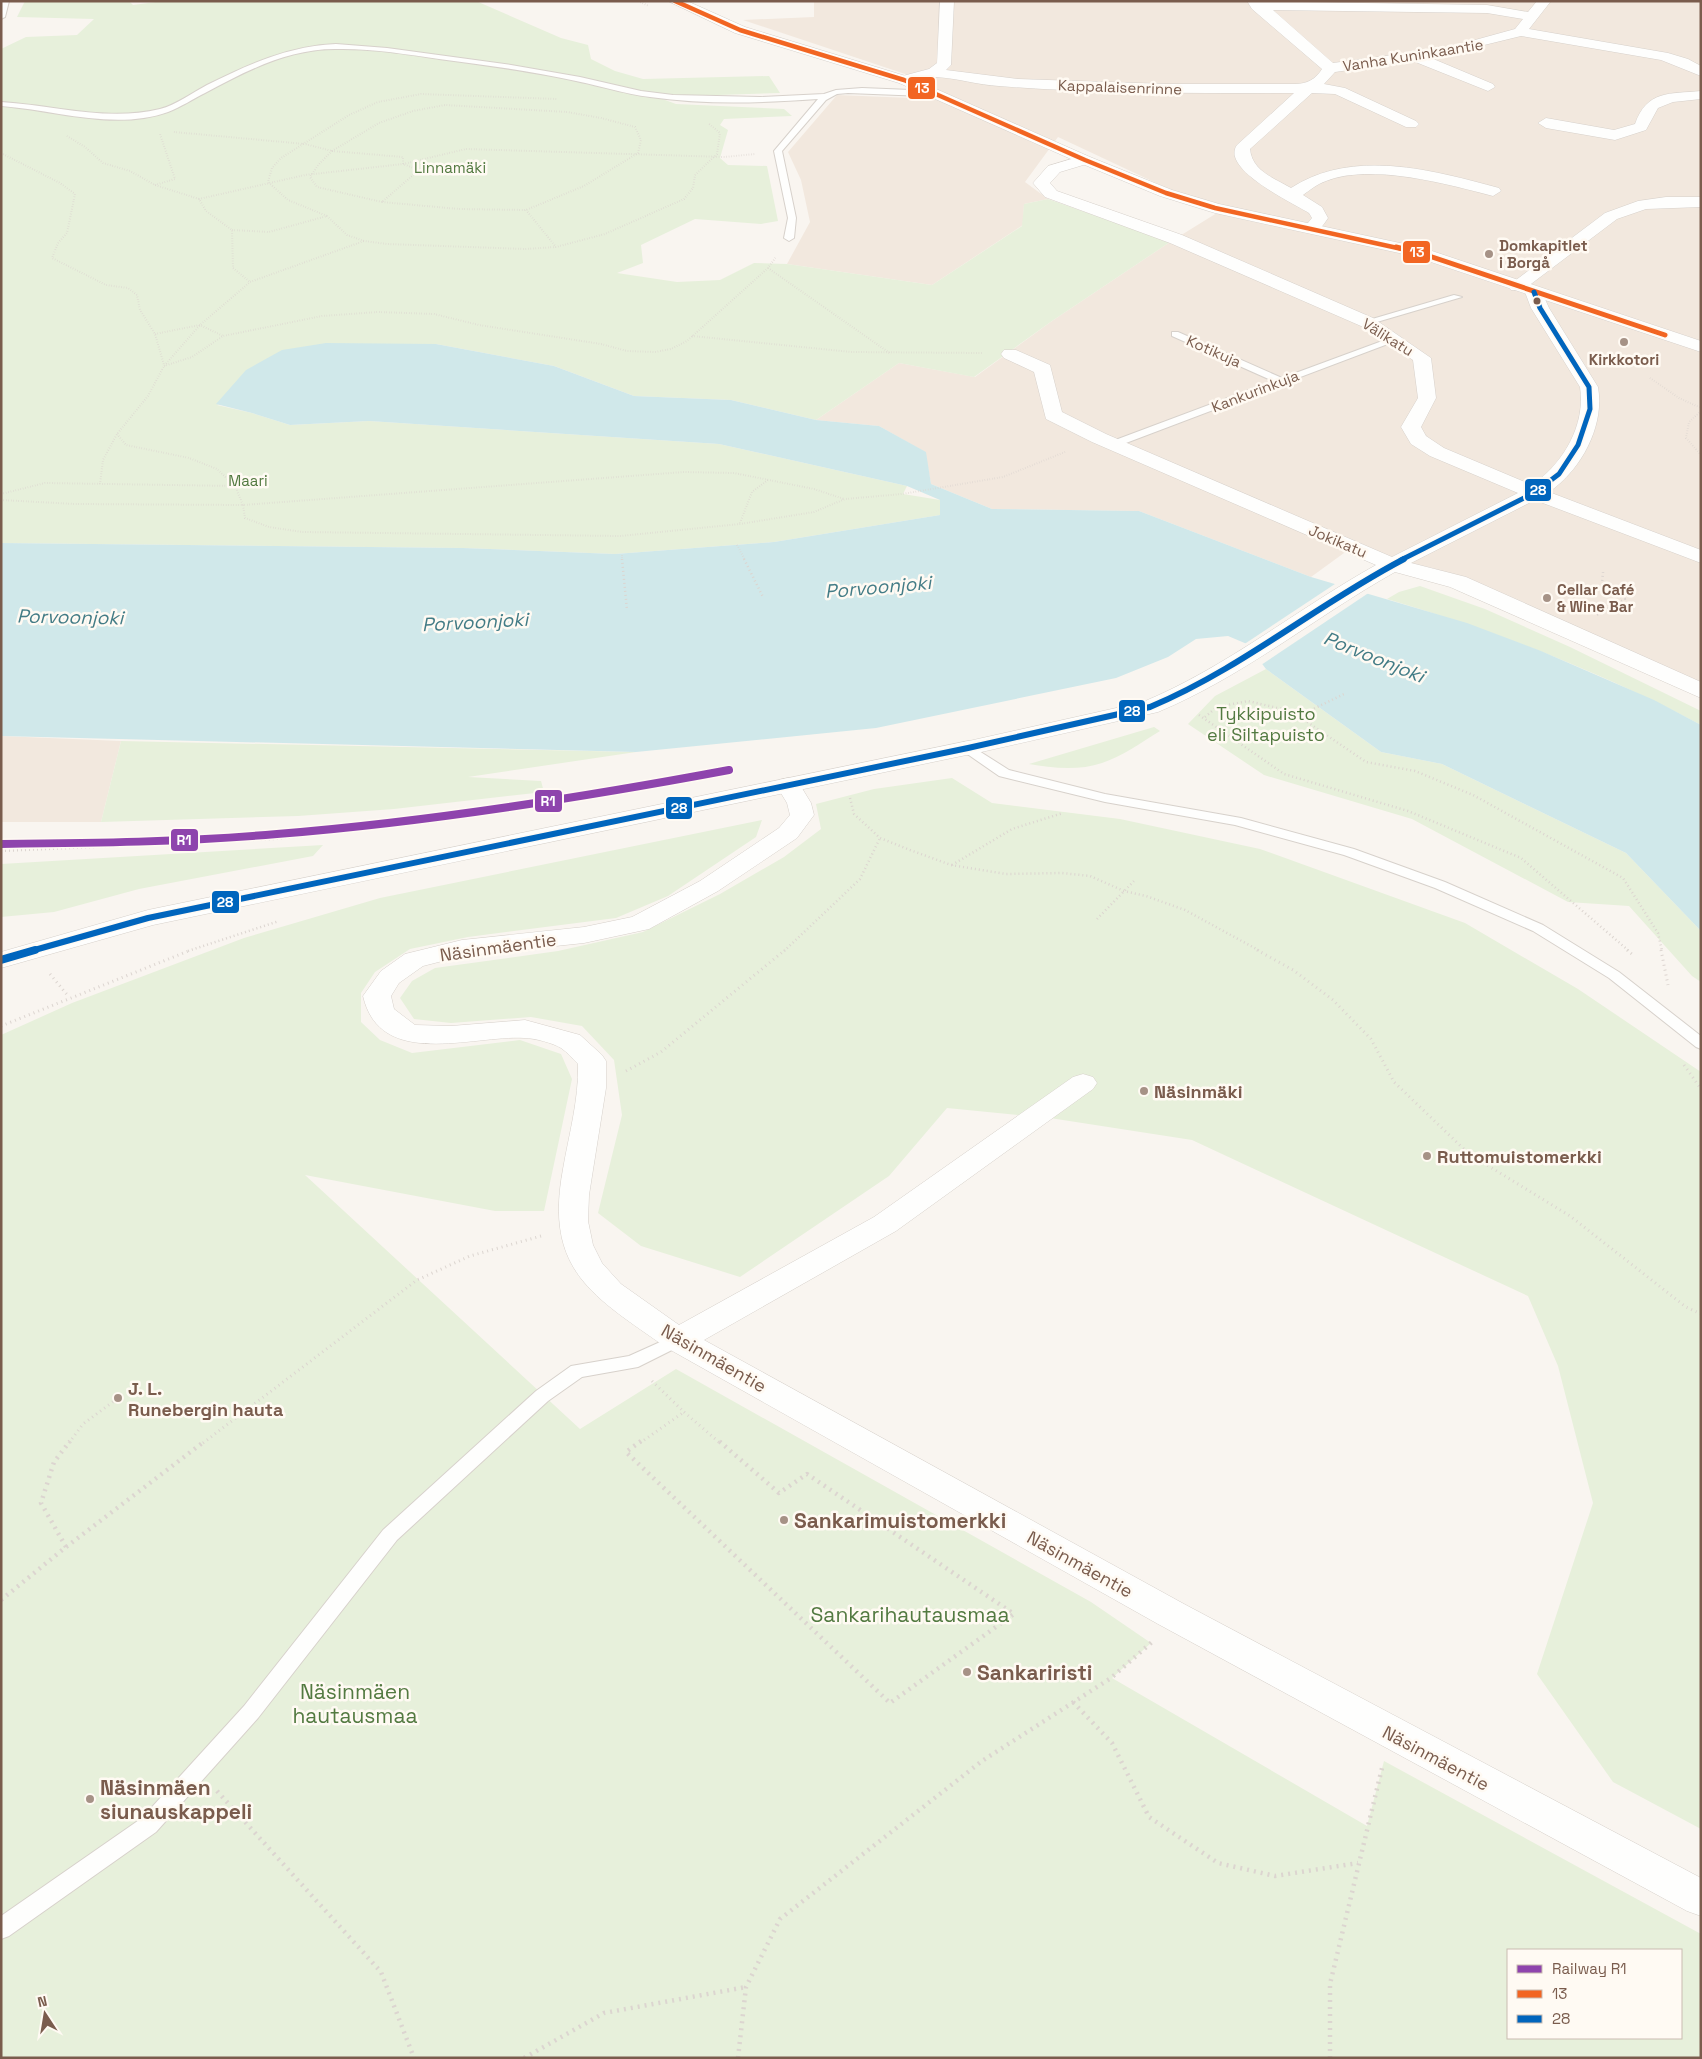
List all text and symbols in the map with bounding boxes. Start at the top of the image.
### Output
street label: Vanha Kuninkaantie [1341,34,1485,75]
street label: Kappalaisenrinne [1058,75,1183,99]
line badge: 13 [907,76,936,100]
text: 13 [915,79,929,97]
park label: Linnamäki [414,158,486,177]
place label: Domkapitlet i Borgå [1499,236,1588,272]
line badge: 13 [1402,240,1431,264]
text: 13 [1410,243,1424,261]
marker: Domkapitlet i Borgå [1483,248,1495,260]
unlabelled marker [1532,296,1542,306]
street label: Välikatu [1359,314,1417,360]
street label: Kotikuja [1184,331,1245,372]
marker: Kirkkotori [1618,336,1630,348]
place label: Kirkkotori [1589,350,1659,369]
street label: Kankurinkuja [1208,365,1302,416]
park label: Maari [228,471,268,490]
line badge: 28 [1524,478,1552,502]
text: 28 [1530,481,1547,499]
street label: Jokikatu [1306,520,1370,562]
water label: Porvoonjoki [824,570,934,604]
place label: Cellar Café & Wine Bar [1557,580,1635,616]
marker: Cellar Café & Wine Bar [1541,592,1553,604]
water label: Porvoonjoki [17,604,126,630]
water label: Porvoonjoki [421,607,531,637]
water label: Porvoonjoki [1320,625,1430,689]
line badge: 28 [1118,699,1146,723]
text: 28 [1124,702,1141,720]
park label: Tykkipuisto eli Siltapuisto [1207,702,1325,746]
line badge: R1 [534,789,563,813]
text: R1 [540,792,556,810]
line badge: 28 [665,796,693,820]
text: 28 [671,799,688,817]
line badge: R1 [170,828,199,852]
text: R1 [176,831,192,849]
line badge: 28 [211,890,240,914]
text: 28 [217,893,234,911]
street label: Näsinmäentie [438,927,558,967]
place label: Näsinmäki [1154,1080,1242,1103]
marker: Näsinmäki [1138,1085,1150,1097]
place label: Ruttomuistomerkki [1437,1145,1602,1168]
marker: Ruttomuistomerkki [1421,1150,1433,1162]
street label: Näsinmäentie [657,1319,771,1397]
place label: J. L. Runebergin hauta [128,1377,284,1421]
marker: J. L. Runebergin hauta [112,1392,124,1404]
place label: Sankarimuistomerkki [794,1507,1006,1534]
marker: Sankarimuistomerkki [778,1514,790,1526]
street label: Näsinmäentie [1023,1525,1137,1603]
park label: Sankarihautausmaa [810,1601,1010,1628]
place label: Sankariristi [977,1659,1092,1686]
marker: Sankariristi [961,1666,973,1678]
park label: Näsinmäen hautausmaa [292,1678,418,1729]
street label: Näsinmäentie [1379,1720,1493,1796]
place label: Näsinmäen siunauskappeli [100,1774,252,1825]
marker: Näsinmäen siunauskappeli [84,1793,96,1805]
legend [1507,1949,1682,2039]
text: Railway R1 [1552,1959,1627,1978]
text: 13 [1552,1984,1567,2003]
north arrow [20,1989,70,2039]
text: N [36,1992,49,2011]
text: 28 [1552,2009,1570,2028]

